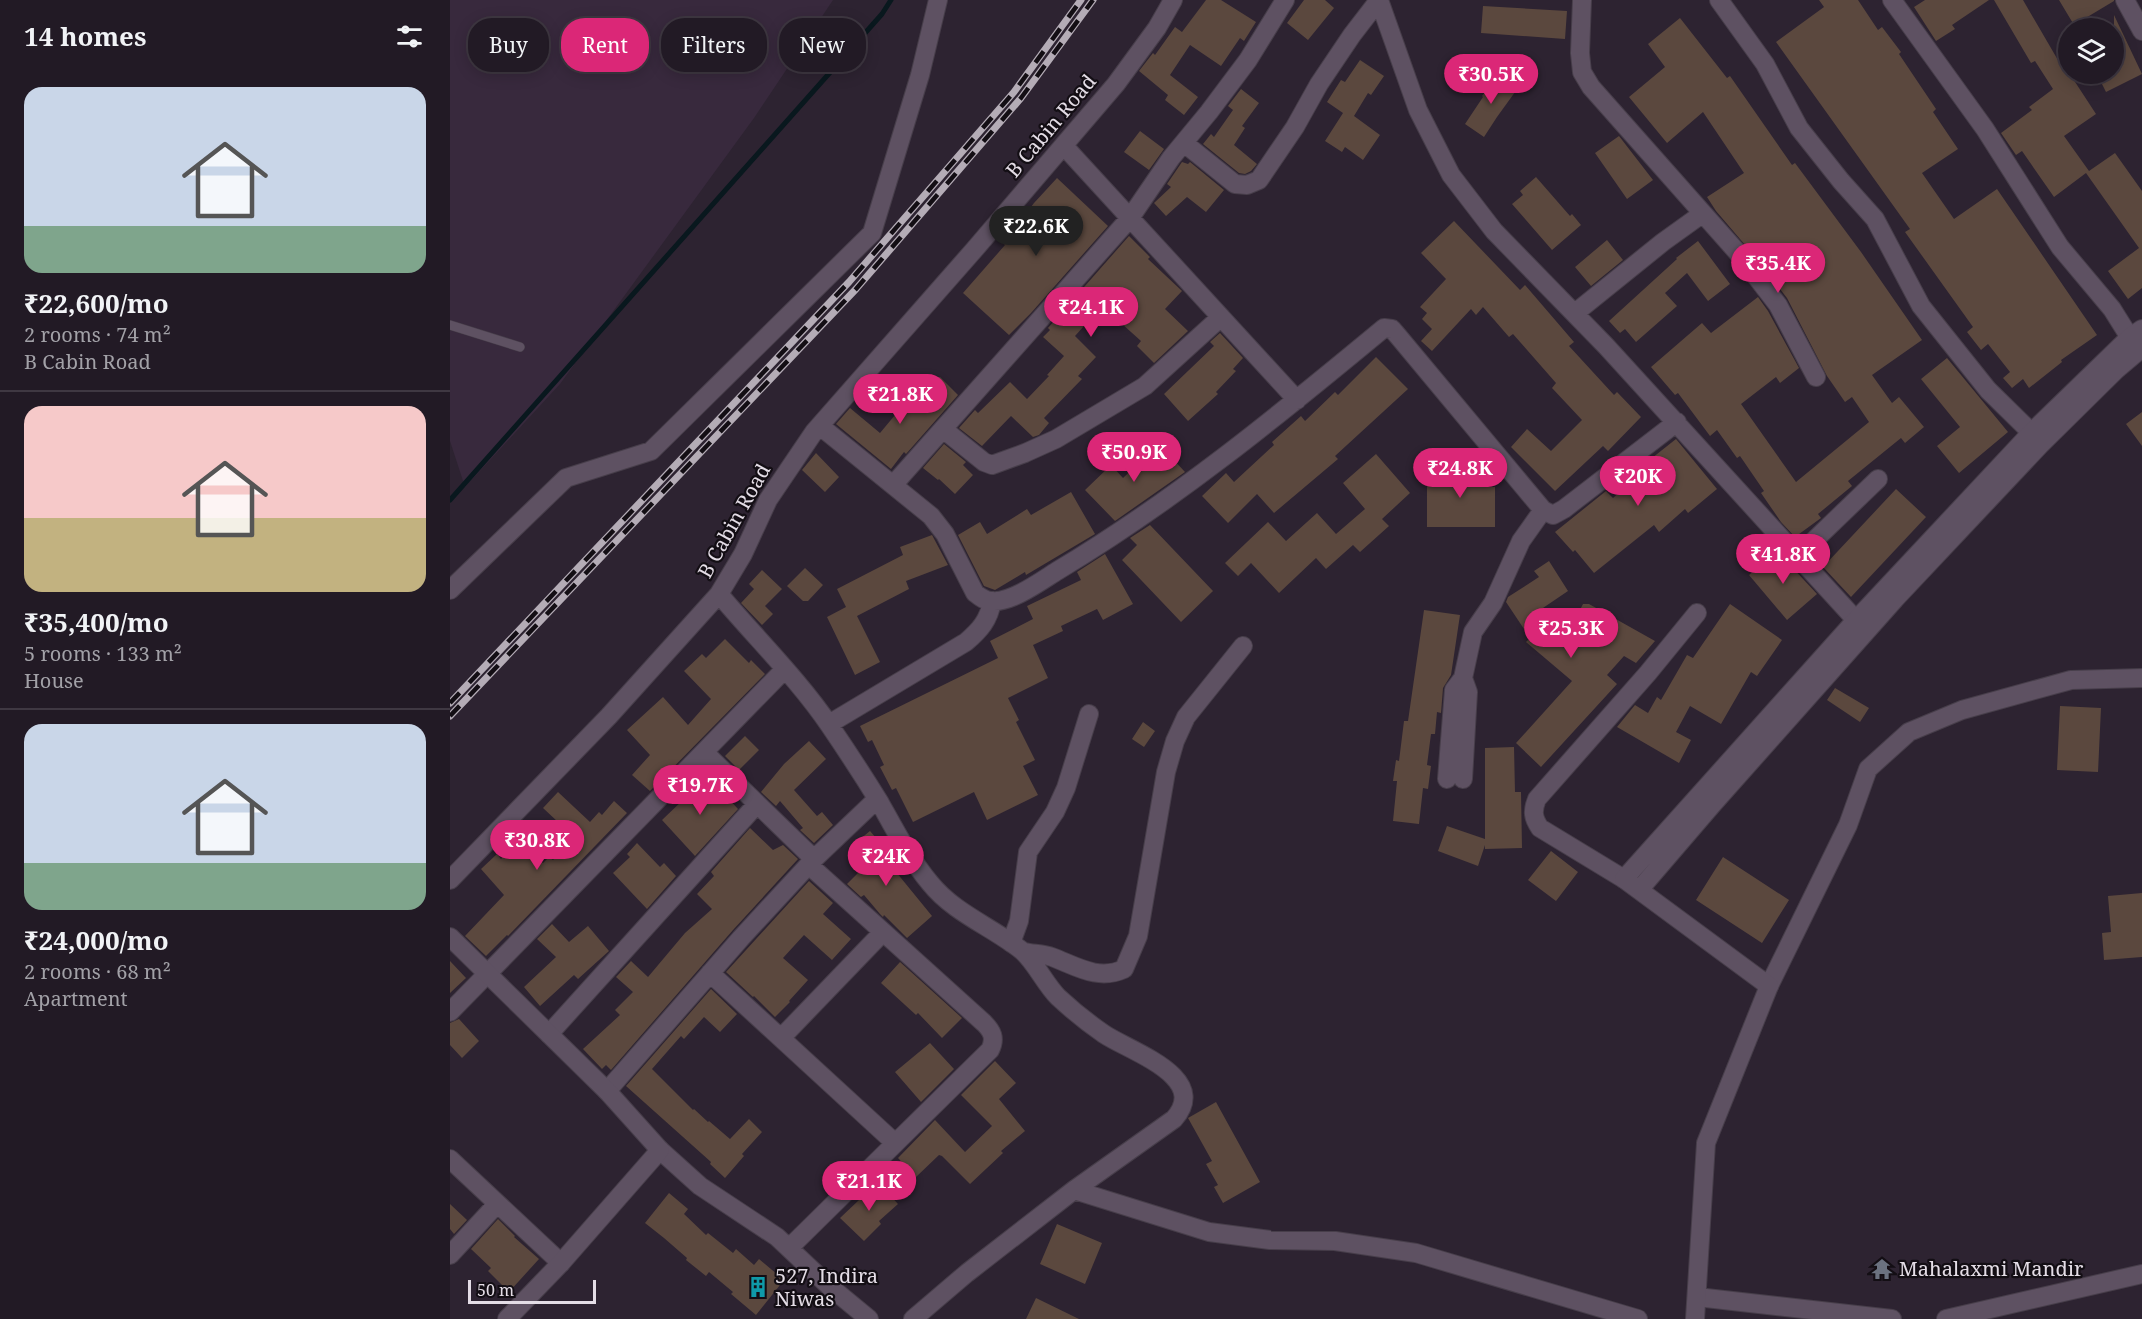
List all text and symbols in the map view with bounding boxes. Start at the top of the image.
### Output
text: 14 homes [24,18,146,54]
chip: Buy [468,18,549,72]
chip: Rent [561,18,649,72]
chip: Filters [661,18,767,72]
chip: New [779,18,866,72]
map controls [2058,18,2124,84]
button: layers [2058,18,2124,84]
icon: filters [393,20,426,53]
pin: ₹30.5K [1442,54,1540,105]
text: ₹30.5K [1458,60,1524,87]
street label: B Cabin Road [1000,68,1102,183]
icon: home [171,126,279,234]
pin: ₹22.6K [987,206,1085,257]
text: ₹22.6K [1003,212,1069,239]
pin: ₹35.4K [1729,243,1827,294]
text: ₹35.4K [1745,249,1811,276]
text: ₹22,600/mo [24,285,169,321]
pin: ₹24.1K [1042,287,1140,338]
text: ₹24.1K [1058,293,1124,320]
text: 2 rooms · 74 m² [24,321,171,348]
text: B Cabin Road [24,348,151,375]
pin: ₹21.8K [851,374,949,425]
text: ₹21.8K [867,380,933,407]
pin: ₹50.9K [1085,432,1183,483]
text: ₹50.9K [1101,438,1167,465]
icon: home [171,445,279,553]
pin: ₹24.8K [1411,448,1509,499]
text: ₹24.8K [1427,454,1493,481]
pin: ₹20K [1602,456,1674,507]
street label: B Cabin Road [691,459,776,583]
text: ₹20K [1614,462,1662,489]
pin: ₹41.8K [1734,534,1832,585]
text: ₹41.8K [1750,540,1816,567]
text: ₹35,400/mo [24,604,169,640]
pin: ₹25.3K [1522,608,1620,659]
text: ₹25.3K [1538,614,1604,641]
text: 5 rooms · 133 m² [24,640,182,667]
text: House [24,667,84,694]
icon: home [171,763,279,871]
pin: ₹19.7K [651,765,749,816]
text: ₹19.7K [667,771,733,798]
pin: ₹30.8K [488,820,586,871]
text: ₹30.8K [504,826,570,853]
pin: ₹24K [850,836,922,887]
text: ₹24K [862,842,910,869]
text: ₹24,000/mo [24,922,169,958]
text: 2 rooms · 68 m² [24,958,171,985]
text: Apartment [24,985,128,1012]
pin: ₹21.1K [820,1161,918,1212]
text: ₹21.1K [836,1167,902,1194]
place label: Mahalaxmi Mandir [1899,1255,2084,1282]
temple icon: Mahalaxmi Mandir [1870,1257,1894,1281]
place label: 527, Indira Niwas [775,1262,878,1312]
building icon: 527, Indira Niwas [746,1275,770,1299]
scale bar [468,1277,596,1304]
text: 50 m [477,1279,514,1301]

